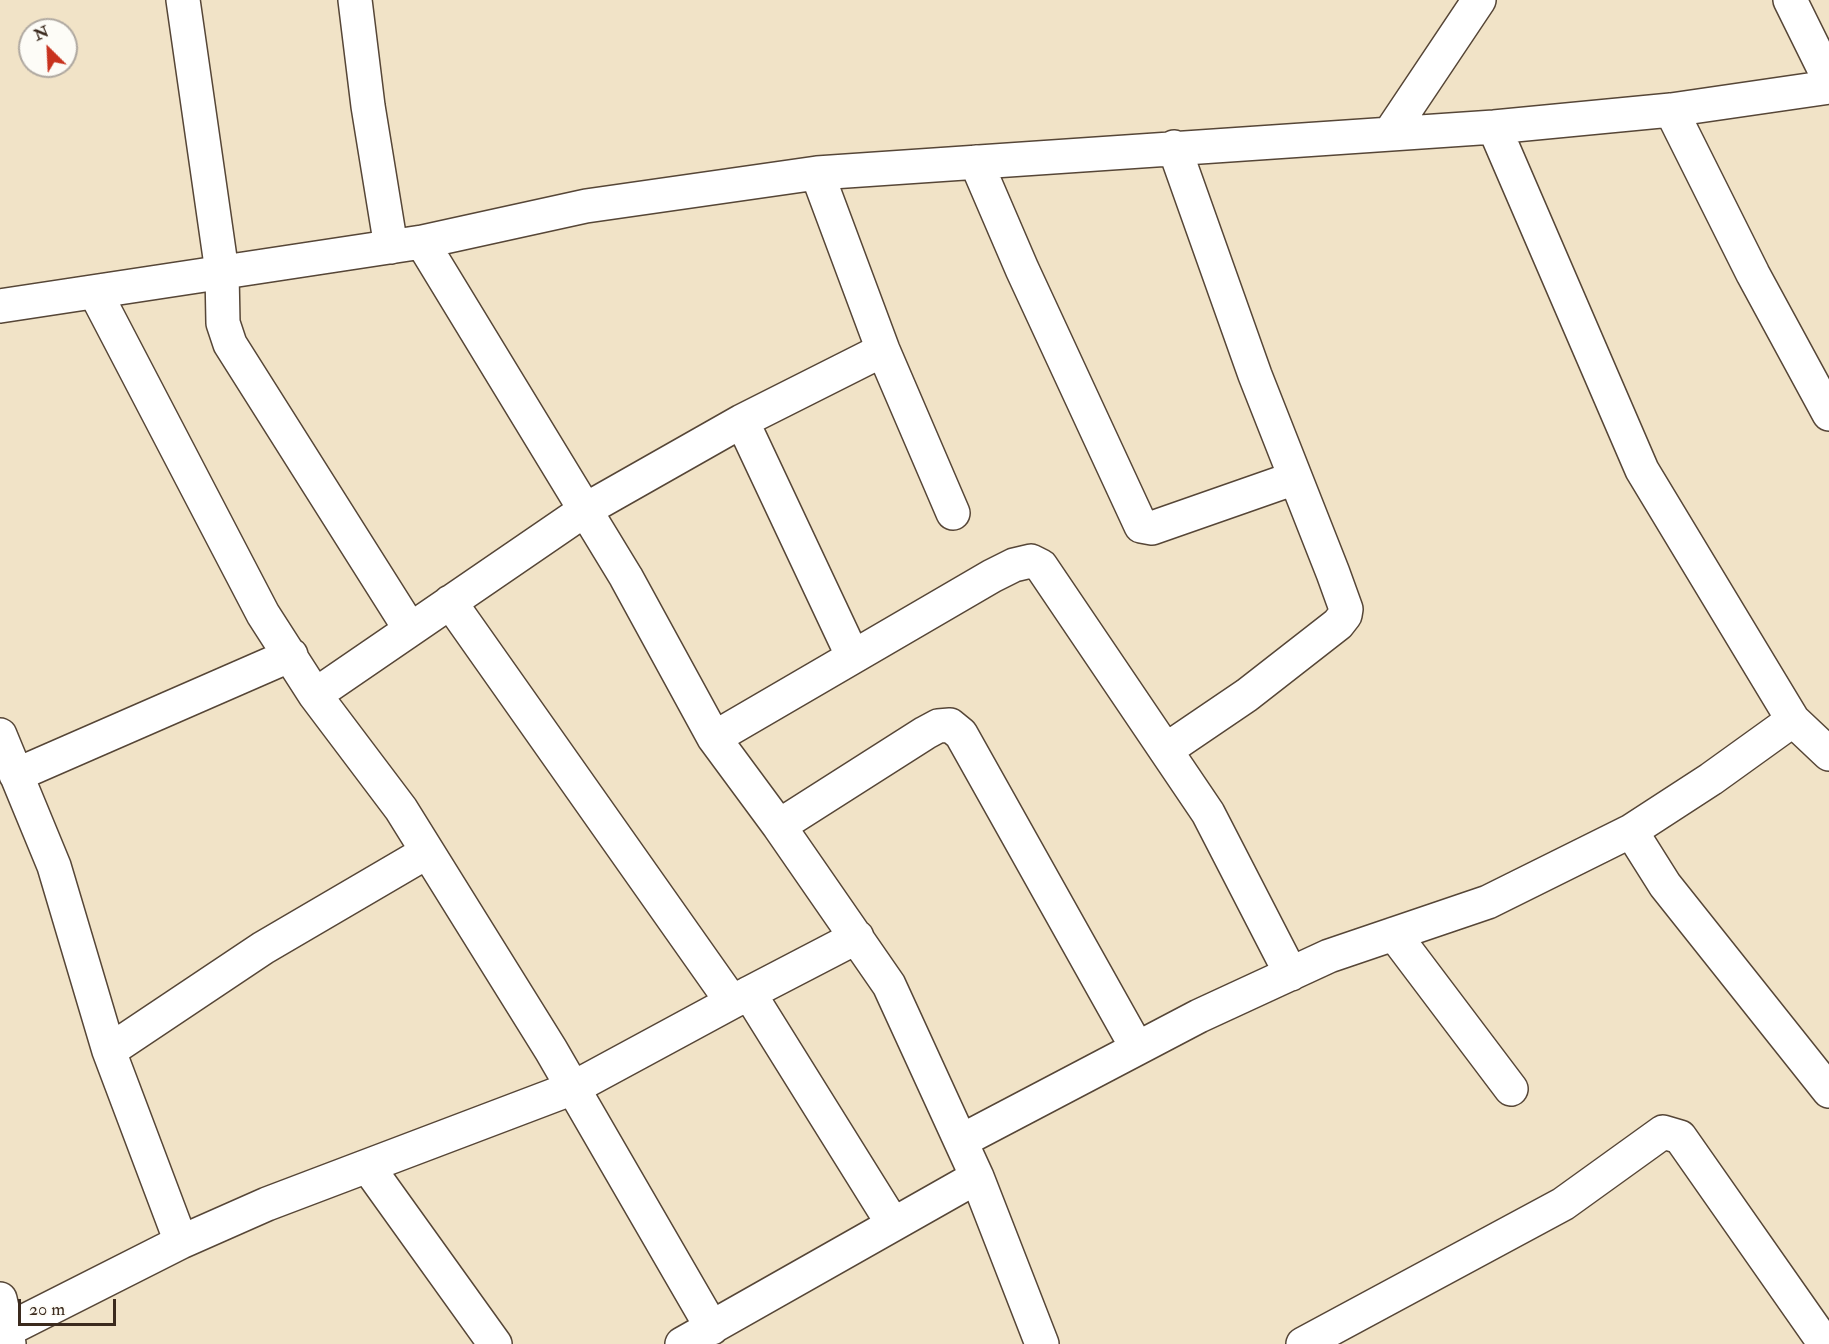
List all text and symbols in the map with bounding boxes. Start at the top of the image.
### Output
north arrow [18,18,78,78]
text: N [31,21,52,45]
scale bar [21,1287,118,1325]
text: 20 m [29,1298,65,1321]

